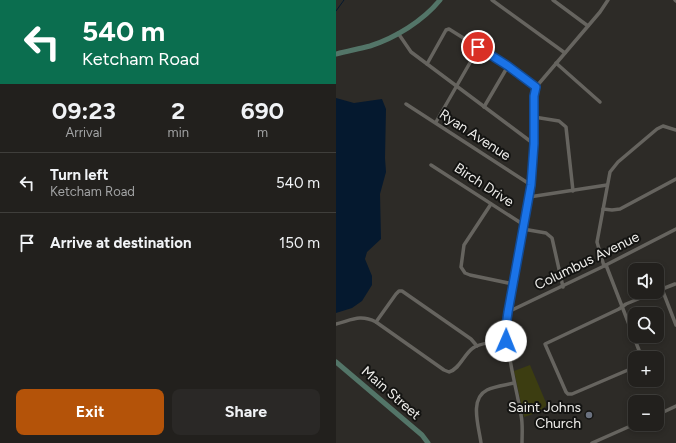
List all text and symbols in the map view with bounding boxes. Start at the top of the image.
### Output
text: 540 m [82,14,165,48]
icon: left [16,16,68,68]
pin [461,30,495,64]
icon: arrive [467,36,489,58]
text: Ketcham Road [82,48,200,70]
text: 09:23 [52,96,116,125]
text: 2 [171,96,185,125]
text: 690 [241,96,284,125]
street label: Ryan Avenue [436,106,514,165]
text: Arrival [65,125,102,140]
text: min [168,125,189,140]
text: m [257,125,268,140]
street label: Birch Drive [451,159,517,211]
text: Turn left [50,166,108,184]
icon: left [16,172,38,194]
text: 540 m [276,174,320,192]
text: Ketcham Road [50,184,135,199]
street label: Columbus Avenue [532,228,642,294]
icon: arrive [16,232,38,254]
text: Arrive at destination [50,234,191,252]
text: 150 m [279,234,320,252]
map controls [628,263,664,431]
button: sound [628,263,664,299]
button: search [628,307,664,343]
position arrow [485,320,527,362]
button: + [628,351,664,387]
street label: Main Street [358,363,424,423]
button: Exit [16,389,164,435]
button: Share [172,389,320,435]
button: − [628,395,664,431]
place label: Saint Johns Church [508,399,581,432]
marker: Saint Johns Church [584,410,594,420]

